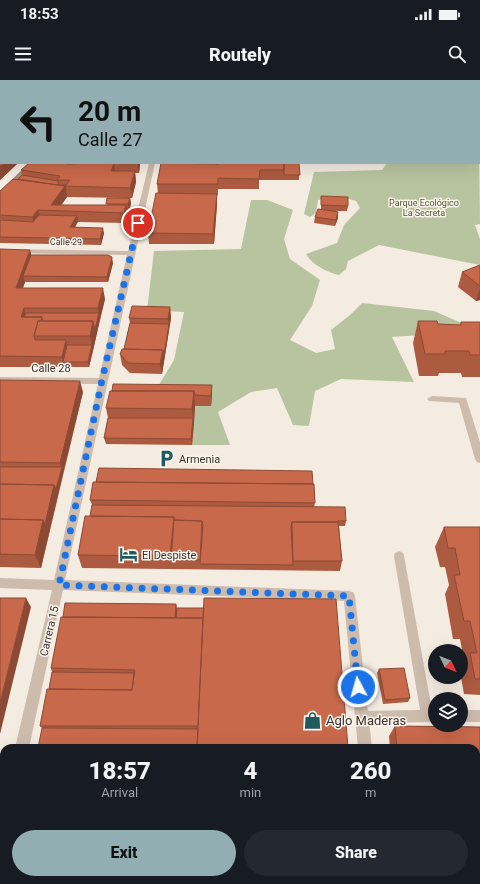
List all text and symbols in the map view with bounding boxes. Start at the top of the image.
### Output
text: 18:53 [20,5,59,23]
icon: menu [12,43,34,65]
icon: search [446,43,468,65]
text: Routely [209,44,271,65]
text: 20 m [78,95,141,128]
icon: left [12,96,64,148]
text: Calle 27 [78,129,143,150]
park label: Parque Ecológico La Secreta [389,198,459,218]
pin [121,206,155,240]
icon: arrive [127,212,149,234]
street label: Calle 29 [50,237,82,247]
street label: Calle 28 [31,362,71,375]
parking icon: Armenia [156,449,176,469]
place label: Armenia [179,453,220,466]
hotel icon: El Despiste [119,545,139,565]
place label: El Despiste [142,549,197,562]
street label: Carrera 15 [37,605,62,657]
north arrow [428,644,468,684]
map controls [428,644,468,732]
position arrow [337,666,379,708]
button: layers [428,692,468,732]
shop icon: Aglo Maderas [303,710,323,730]
place label: Aglo Maderas [326,713,406,728]
text: 18:57 [89,757,151,785]
text: 4 [243,757,257,785]
text: 260 [350,757,391,785]
text: Arrival [101,785,138,800]
text: min [240,785,261,800]
text: m [365,785,376,800]
button: Exit [12,830,236,876]
button: Share [244,830,468,876]

